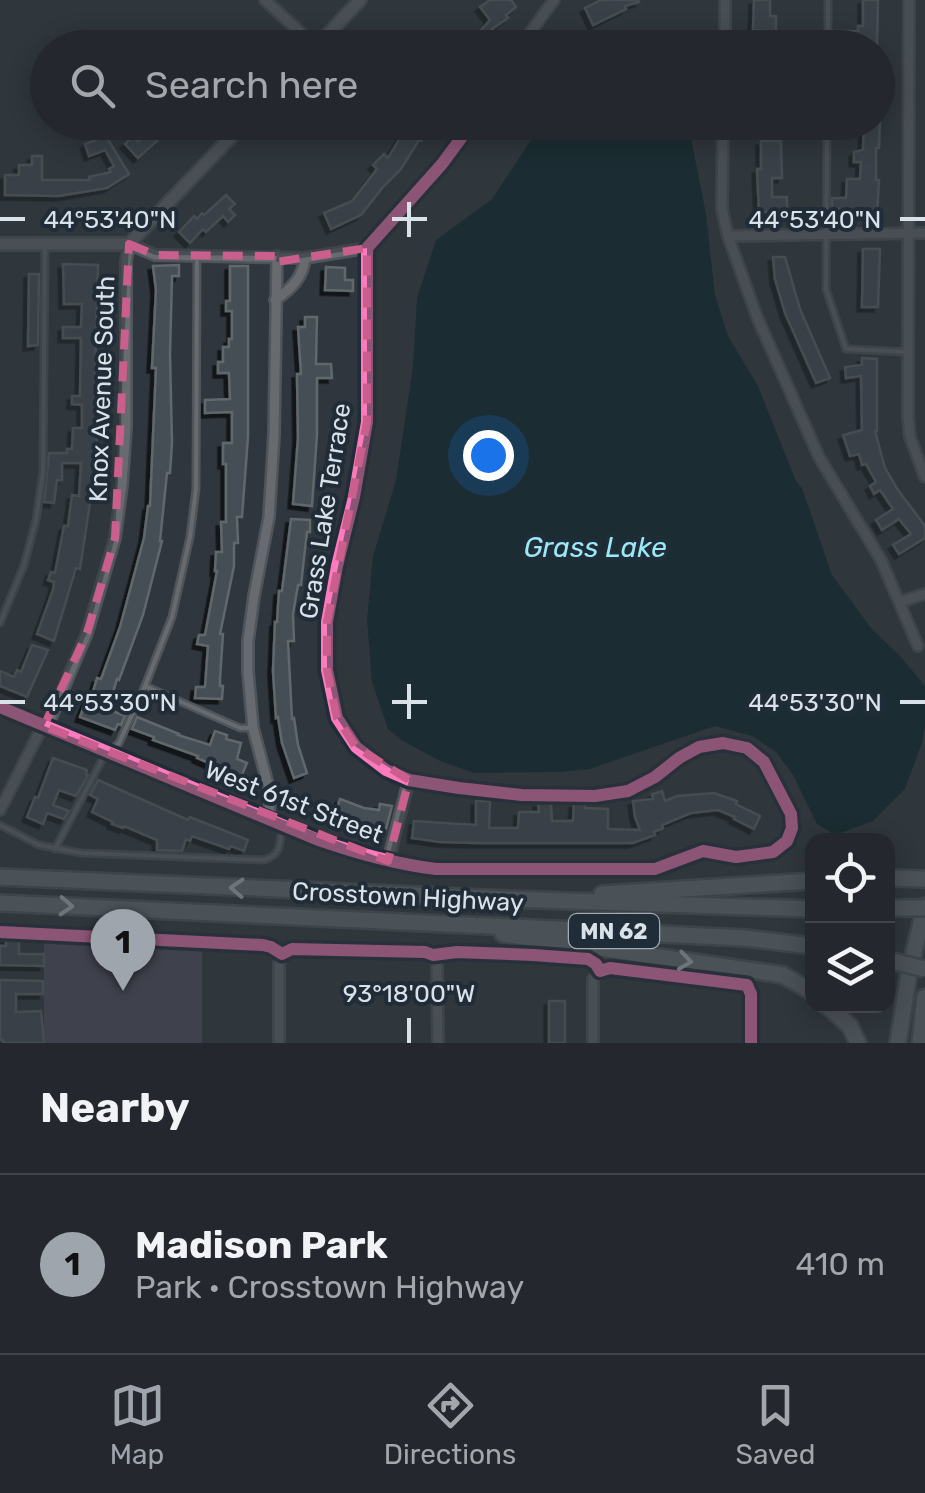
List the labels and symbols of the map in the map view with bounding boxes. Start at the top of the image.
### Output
text: 44°53'40"N [44,205,176,234]
text: 44°53'40"N [749,205,881,234]
street label: Knox Avenue South [84,275,120,503]
street label: Grass Lake Terrace [294,401,356,621]
your location [463,430,514,481]
water label: Grass Lake [523,531,667,564]
text: 44°53'30"N [43,688,177,717]
text: 44°53'30"N [748,688,882,717]
street label: West 61st Street [201,755,387,849]
street label: Crosstown Highway [292,876,525,918]
one-way arrow [228,877,244,898]
one-way arrow [58,895,74,916]
pin: 1 [90,908,156,991]
road number: MN 62 [569,914,659,948]
one-way arrow [676,949,693,970]
text: 93°18'00"W [343,979,475,1008]

